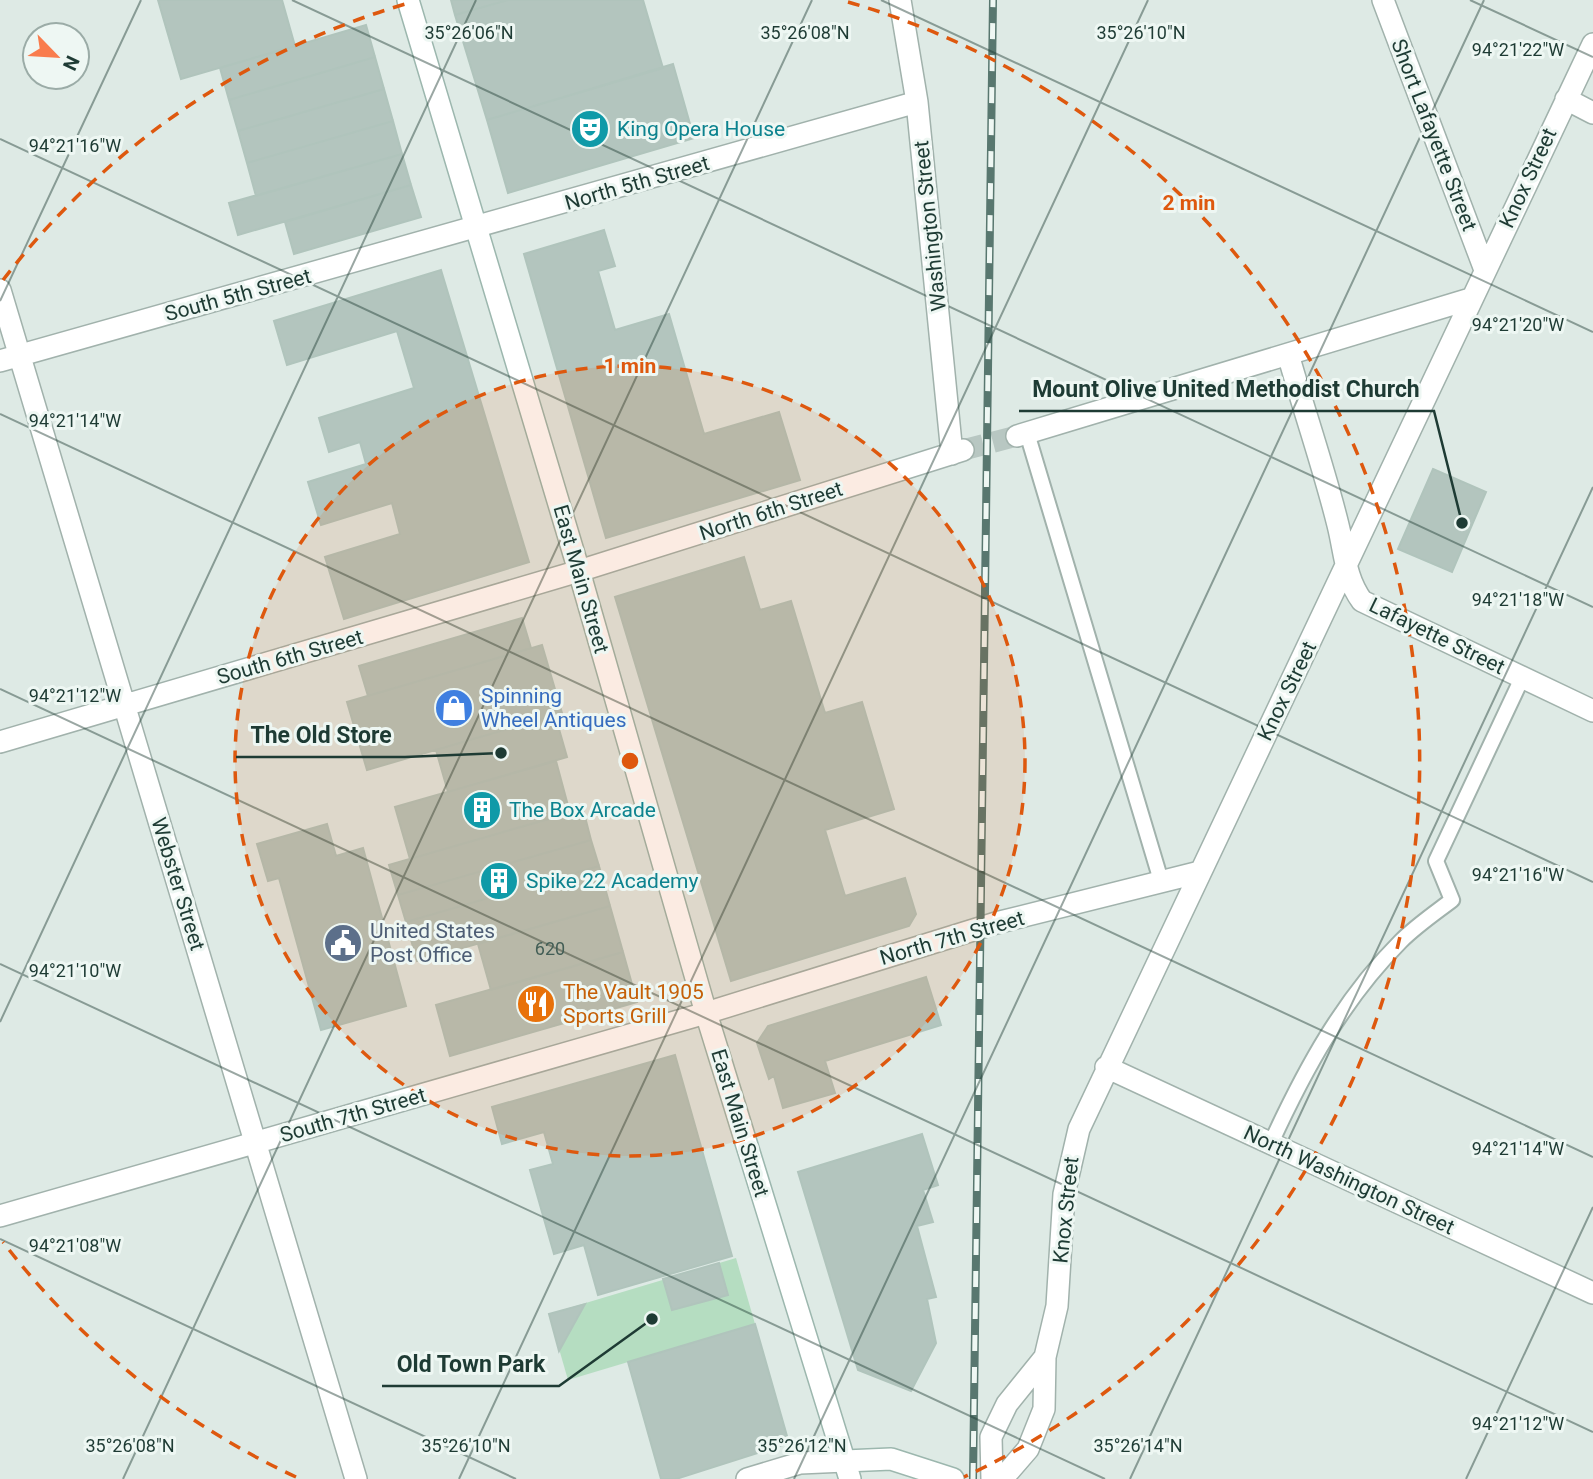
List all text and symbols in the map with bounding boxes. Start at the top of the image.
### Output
north arrow [21,21,91,91]
text: 35°26'06"N [424,22,514,43]
text: 35°26'08"N [760,22,850,43]
text: 35°26'10"N [1096,22,1186,43]
street label: Short Lafayette Street [1386,36,1482,234]
text: 94°21'22"W [1472,39,1564,60]
text: N [58,52,84,74]
theatre icon: King Opera House [569,108,611,150]
place label: King Opera House [617,117,785,141]
street label: Knox Street [1494,124,1562,232]
text: 94°21'16"W [29,135,121,156]
street label: Washington Street [909,139,951,313]
street label: North 5th Street [562,151,712,215]
text: 2 min [1163,191,1215,215]
street label: South 5th Street [162,264,314,326]
text: 94°21'20"W [1472,314,1564,335]
text: 1 min [604,354,656,378]
callout: Mount Olive United Methodist Church [1019,367,1434,411]
text: Mount Olive United Methodist Church [1032,376,1420,403]
text: 94°21'14"W [29,410,121,431]
street label: North 6th Street [696,477,846,545]
street label: East Main Street [548,502,614,656]
text: 94°21'18"W [1472,589,1564,610]
street label: Lafayette Street [1365,593,1509,679]
street label: South 6th Street [214,625,366,689]
street label: Knox Street [1253,637,1321,744]
place label: Spinning Wheel Antiques [481,684,627,732]
text: 94°21'12"W [29,685,121,706]
shop icon: Spinning Wheel Antiques [433,687,475,729]
callout: The Old Store [236,713,405,757]
text: The Old Store [250,722,392,749]
centre of rings [618,749,642,773]
building icon: The Box Arcade [461,789,503,831]
place label: The Box Arcade [509,798,656,822]
street label: Webster Street [146,815,210,954]
building icon: Spike 22 Academy [478,860,520,902]
text: 94°21'16"W [1472,864,1564,885]
place label: Spike 22 Academy [526,869,698,893]
street label: North 7th Street [877,906,1027,970]
place label: United States Post Office [370,919,495,967]
public building icon: United States Post Office [322,922,364,964]
house number: 620 [535,938,565,959]
text: 94°21'10"W [29,960,121,981]
place label: The Vault 1905 Sports Grill [563,980,704,1028]
restaurant icon: The Vault 1905 Sports Grill [515,983,557,1025]
street label: East Main Street [706,1046,774,1200]
street label: South 7th Street [277,1083,429,1147]
street label: North Washington Street [1240,1121,1458,1239]
text: 94°21'14"W [1472,1138,1564,1159]
street label: Knox Street [1048,1155,1084,1265]
text: 94°21'08"W [29,1235,121,1256]
callout: Old Town Park [382,1342,559,1386]
text: Old Town Park [397,1351,546,1378]
text: 94°21'12"W [1472,1413,1564,1434]
text: 35°26'08"N [85,1435,175,1456]
text: 35°26'10"N [421,1435,511,1456]
text: 35°26'12"N [757,1435,847,1456]
text: 35°26'14"N [1093,1435,1183,1456]

